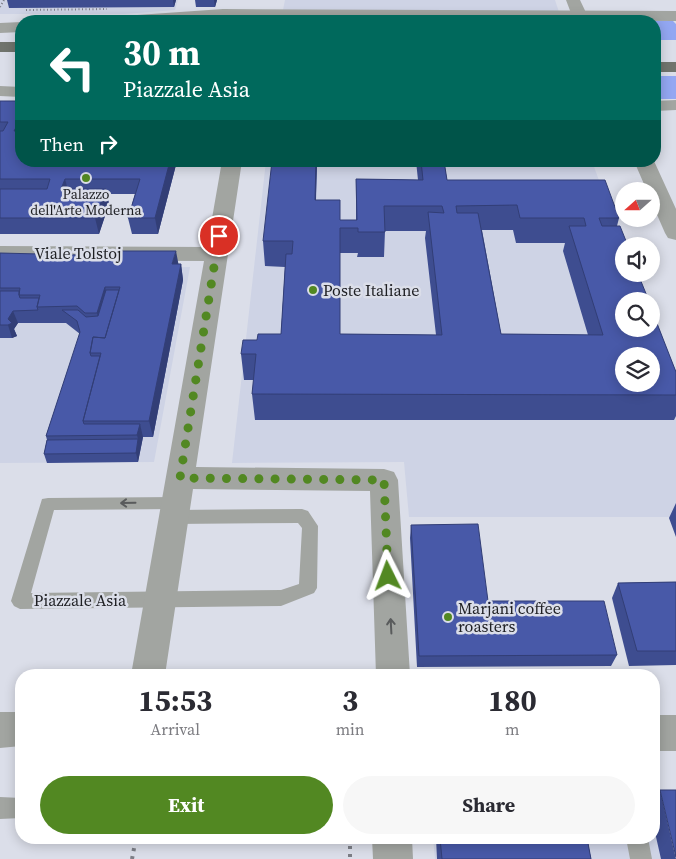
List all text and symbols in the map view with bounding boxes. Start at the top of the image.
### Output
text: 30 m [123,29,200,77]
icon: left [40,35,105,100]
text: Piazzale Asia [123,74,250,104]
icon: right [94,130,122,158]
text: Then [40,131,84,157]
marker: Palazzo dell'Arte Moderna [80,172,92,184]
north arrow [615,182,660,228]
map controls [615,182,660,392]
place label: Palazzo dell'Arte Moderna [30,184,143,220]
pin [198,215,240,257]
icon: arrive [205,222,233,250]
button: sound [615,237,660,282]
street label: Viale Tolstoj [35,242,121,264]
place label: Poste Italiane [323,279,420,301]
marker: Poste Italiane [307,284,319,296]
button: search [615,292,660,337]
button: layers [615,347,660,392]
one-way arrow [121,499,137,508]
position arrow [361,549,413,601]
street label: Piazzale Asia [34,589,127,611]
place label: Marjani coffee roasters [458,597,561,637]
marker: Marjani coffee roasters [442,611,454,623]
one-way arrow [386,619,395,635]
text: 15:53 [138,680,212,721]
text: 3 [342,680,358,721]
text: 180 [488,680,537,721]
text: Arrival [151,718,200,740]
text: min [336,718,365,740]
text: m [505,718,519,740]
button: Exit [40,776,333,834]
button: Share [343,776,635,834]

